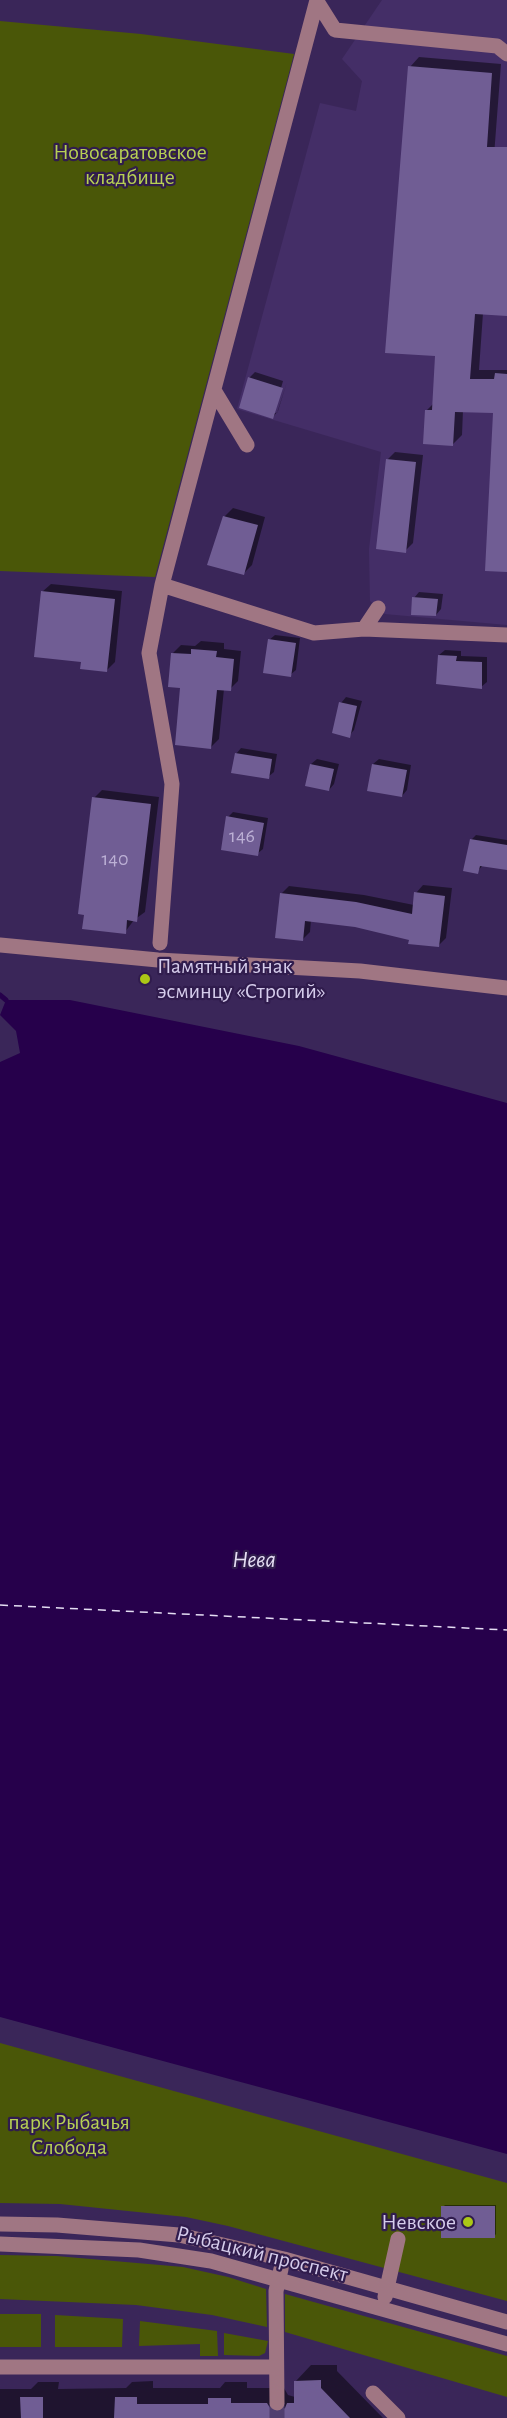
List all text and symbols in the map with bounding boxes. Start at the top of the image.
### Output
park label: Новосаратовское кладбище [53,139,207,190]
house number: 146 [229,824,255,848]
house number: 140 [101,847,129,871]
place label: Памятный знак эсминцу «Строгий» [157,953,326,1004]
marker: Памятный знак эсминцу «Строгий» [138,972,152,986]
water label: Нева [232,1546,276,1574]
park label: парк Рыбачья Слобода [8,2109,130,2160]
place label: Невское [381,2209,456,2235]
marker: Невское [461,2215,475,2229]
street label: Рыбацкий проспект [174,2220,350,2288]

